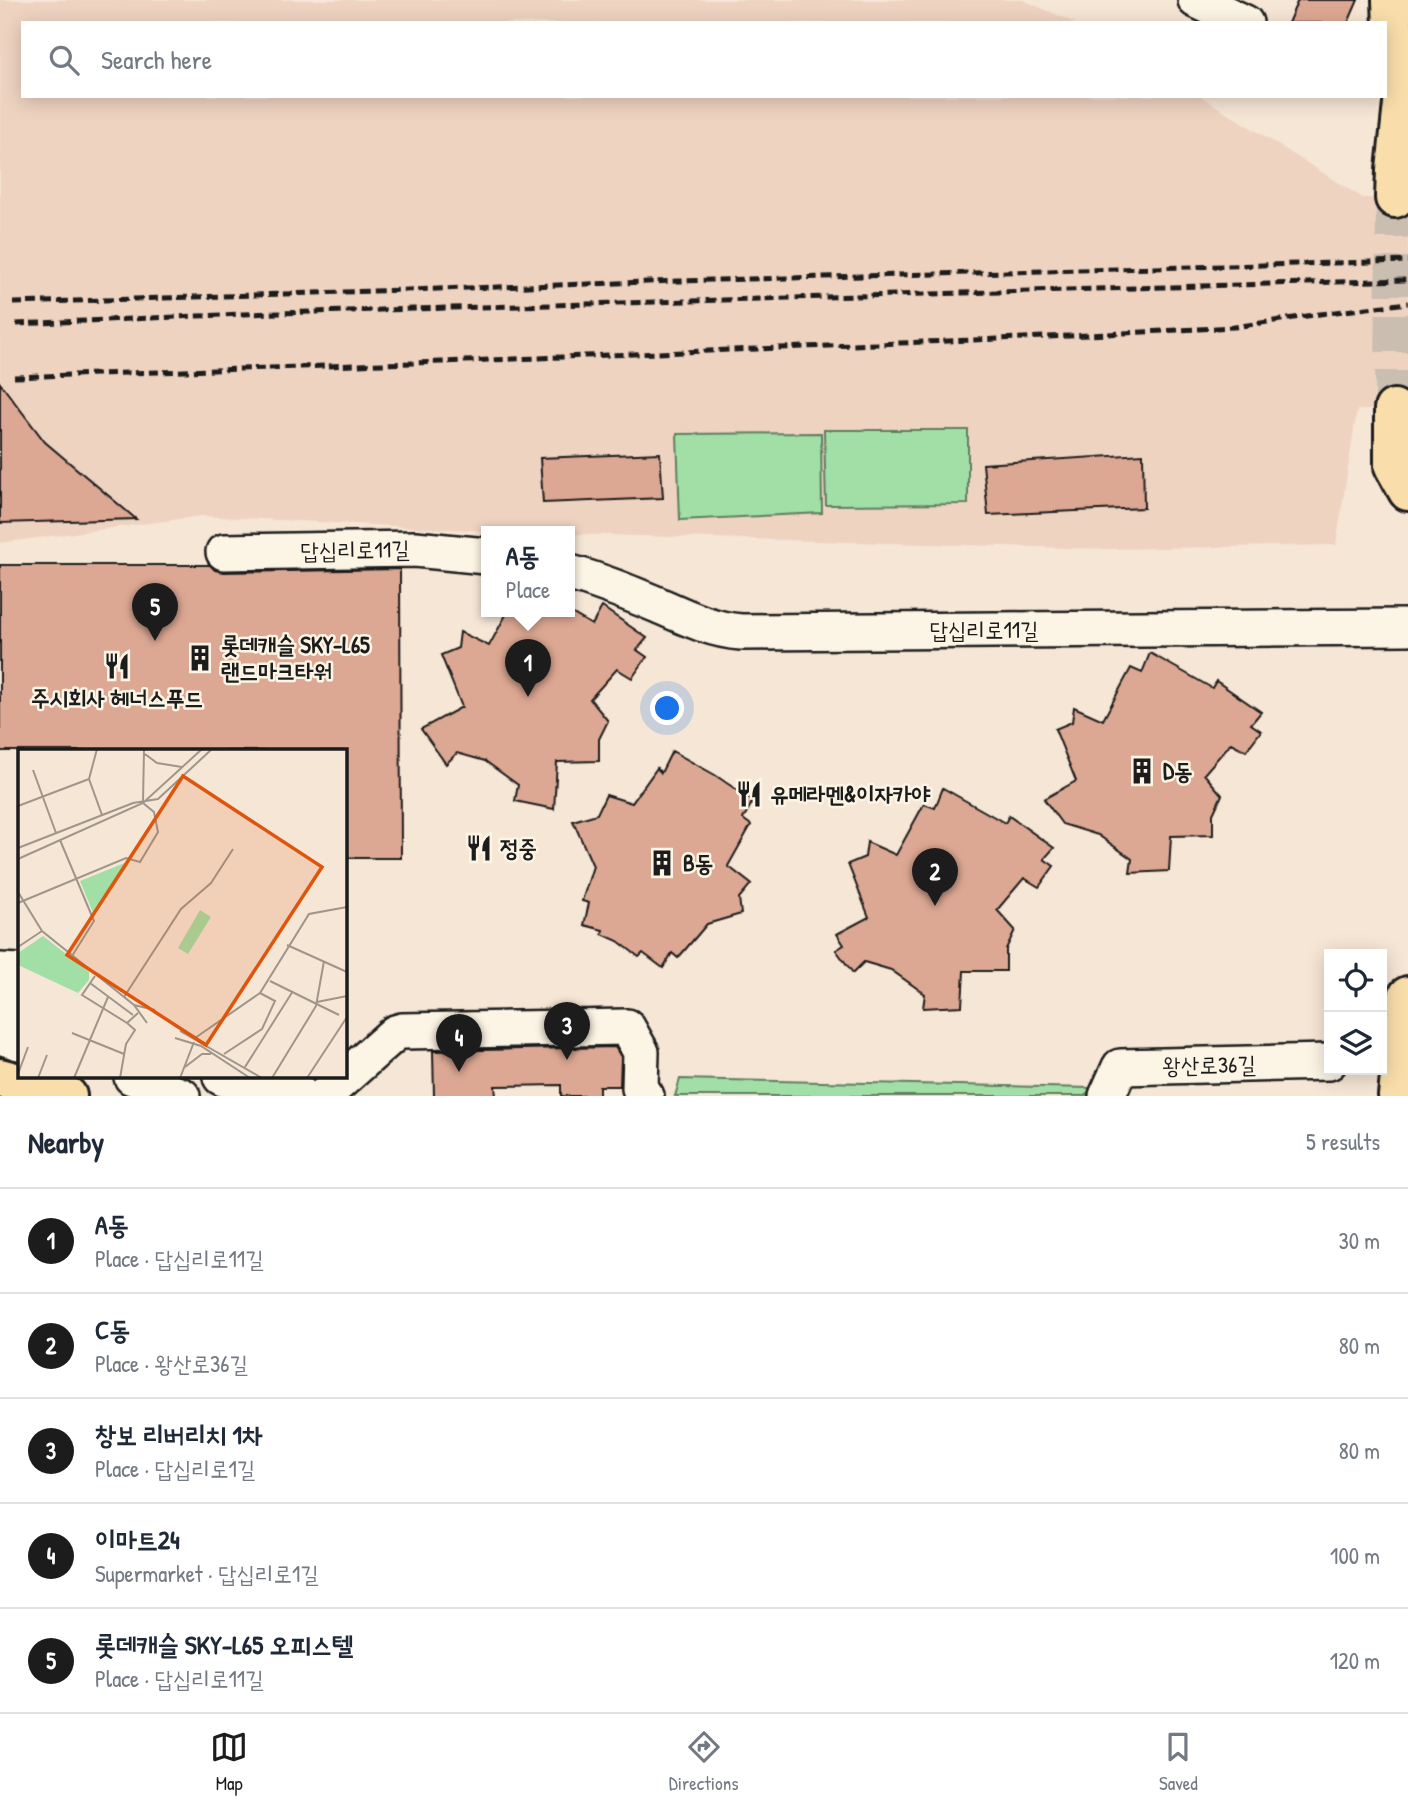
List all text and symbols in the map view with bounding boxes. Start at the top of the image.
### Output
search box [21,21,1387,98]
icon: search [45,41,83,79]
text: Search here [101,42,212,77]
popup [481,526,575,617]
street label: 답십리로11길 [300,533,410,566]
text: A동 [506,538,539,573]
text: Place [506,574,550,605]
pin: 5 [132,583,178,641]
street label: 답십리로11길 [929,614,1039,645]
place label: 롯데캐슬 SKY-L65 랜드마크타워 [221,629,370,686]
pin: 1 [505,639,551,697]
building icon: 롯데캐슬 SKY-L65 랜드마크타워 [185,643,215,673]
restaurant icon: 주시회사 헤너스푸드 [102,651,132,681]
place label: 주시회사 헤너스푸드 [31,682,203,713]
your location [650,691,684,725]
inset map [18,749,346,1078]
place label: D동 [1163,755,1192,786]
building icon: D동 [1127,756,1157,786]
place label: 유메라멘&이자카야 [770,778,931,809]
restaurant icon: 유메라멘&이자카야 [734,779,764,809]
place label: 정중 [500,832,537,863]
restaurant icon: 정중 [464,833,494,863]
place label: B동 [683,847,713,878]
building icon: B동 [647,848,677,878]
pin: 2 [912,848,958,906]
map controls [1324,949,1387,1075]
button: locate [1324,949,1387,1012]
pin: 3 [544,1002,590,1060]
button: layers [1324,1012,1387,1075]
pin: 4 [436,1014,482,1072]
street label: 왕산로36길 [1162,1048,1256,1081]
text: Nearby [28,1122,104,1162]
text: 5 results [1306,1126,1380,1157]
text: A동 [95,1207,129,1242]
text: 1 [47,1225,55,1256]
text: 30 m [1338,1225,1380,1256]
text: Place · 답십리로11길 [95,1243,264,1274]
text: C동 [95,1312,130,1347]
text: 2 [46,1330,56,1361]
text: 80 m [1339,1330,1380,1361]
text: Place · 왕산로36길 [95,1348,248,1379]
text: 창보 리버리치 1차 [95,1417,263,1452]
text: 3 [46,1435,56,1466]
text: 80 m [1339,1435,1380,1466]
text: Place · 답십리로1길 [95,1453,255,1484]
text: 이마트24 [95,1522,180,1557]
text: 4 [47,1540,55,1571]
text: 100 m [1330,1540,1380,1571]
text: Supermarket · 답십리로1길 [95,1558,319,1589]
text: 롯데캐슬 SKY-L65 오피스텔 [95,1627,353,1662]
text: 5 [46,1645,56,1676]
text: 120 m [1330,1645,1380,1676]
text: Place · 답십리로11길 [95,1663,264,1694]
tab: Map [210,1728,248,1796]
tab: Directions [669,1728,739,1796]
tab: Saved [1159,1728,1198,1796]

